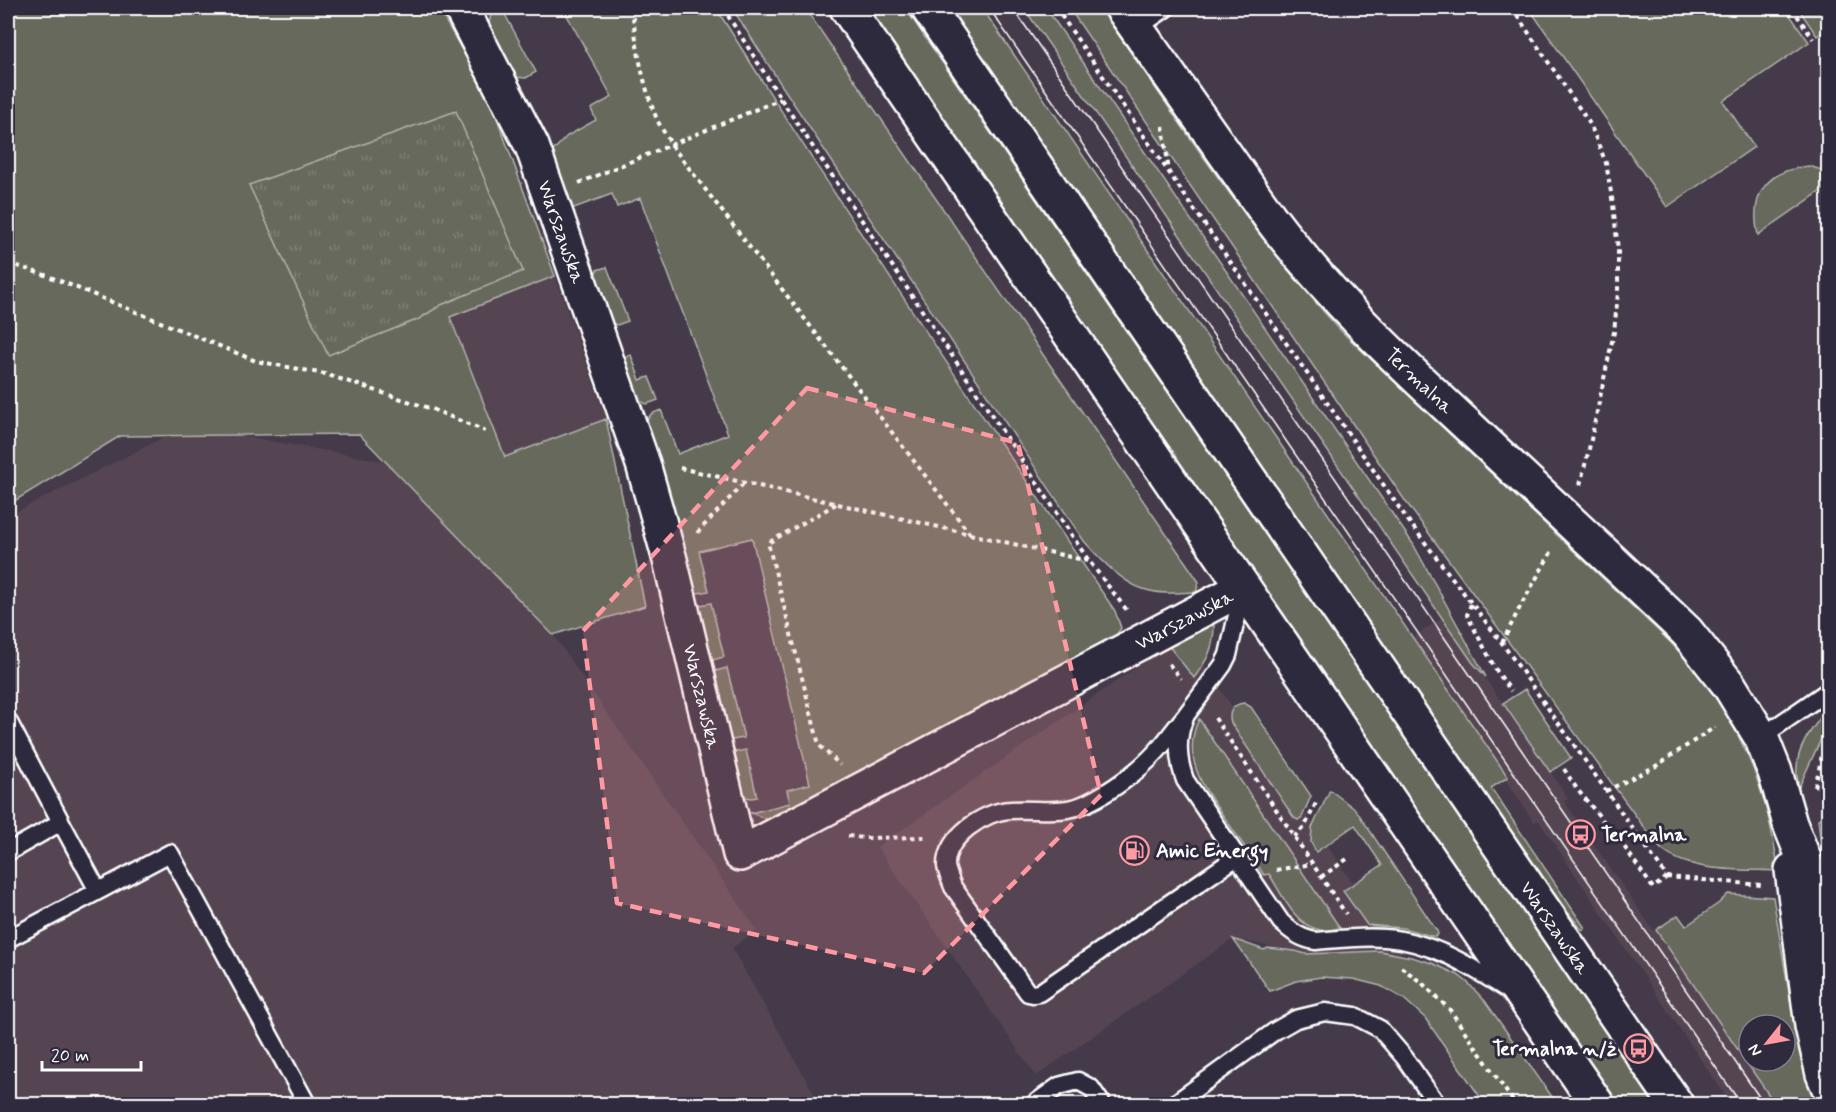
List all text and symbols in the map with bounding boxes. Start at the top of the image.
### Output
street label: Warszawska [530,177,591,288]
street label: Termalna [1378,342,1459,421]
street label: Warszawska [1131,583,1239,658]
street label: Warszawska [675,641,727,753]
bus stop icon: Termalna [1564,818,1596,850]
place label: Termalna [1601,822,1687,849]
fuel station icon: Amic Energy [1119,834,1151,866]
place label: Amic Energy [1156,838,1268,867]
street label: Warszawska [1513,876,1596,981]
north arrow [1737,1013,1797,1073]
bus stop icon: Termalna n/ż [1622,1032,1654,1064]
scale bar [42,1034,141,1072]
place label: Termalna n/ż [1492,1036,1617,1063]
text: N [1744,1040,1767,1060]
text: 20 m [51,1044,89,1068]

